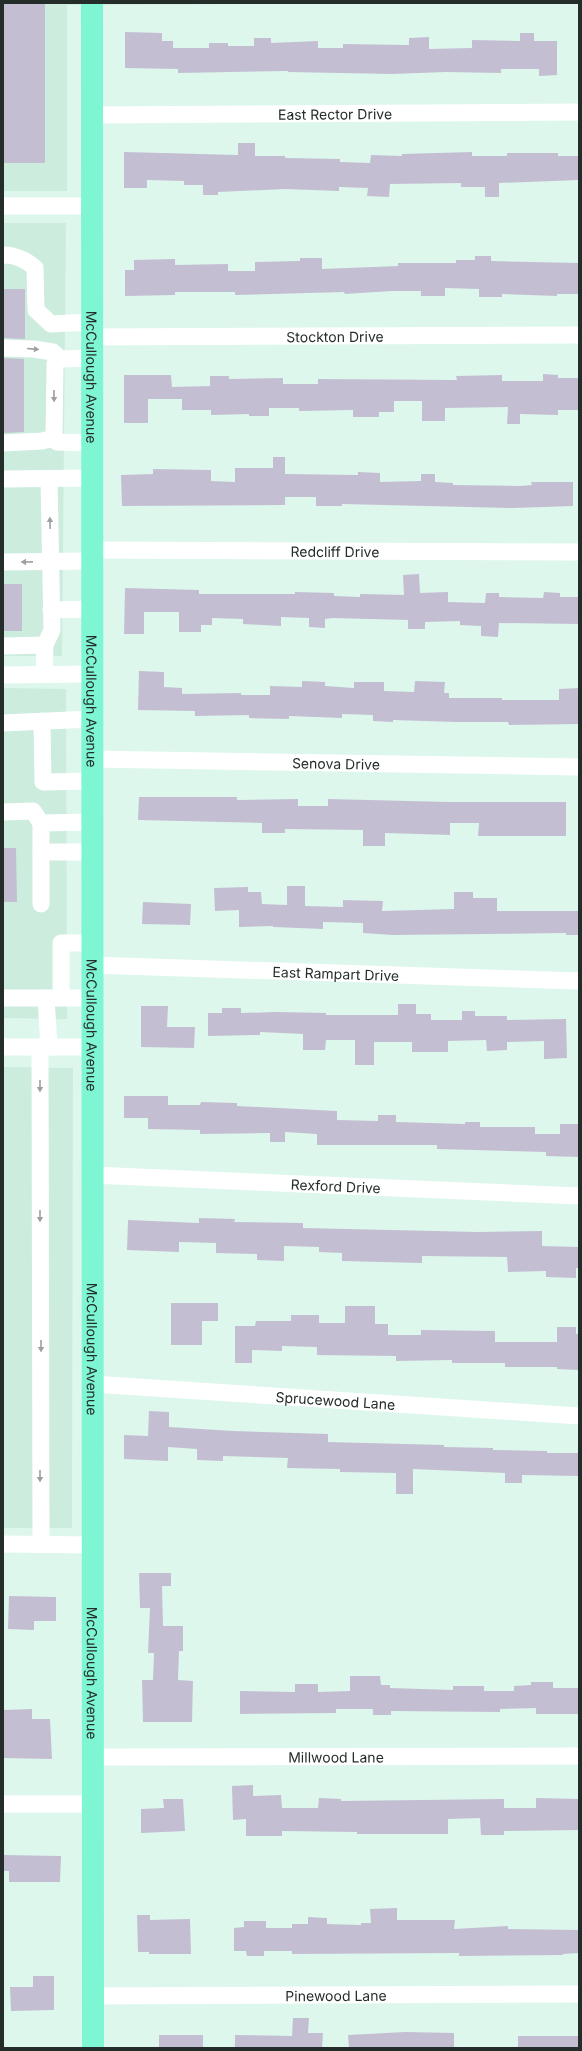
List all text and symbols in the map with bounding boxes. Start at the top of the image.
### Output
street label: East Rector Drive [278,105,392,122]
street label: McCullough Avenue [84,311,101,443]
street label: Stockton Drive [286,327,384,345]
one-way arrow [27,346,39,353]
one-way arrow [51,390,57,403]
one-way arrow [47,516,53,529]
street label: Redcliff Drive [291,542,379,560]
one-way arrow [20,559,33,565]
street label: McCullough Avenue [84,635,101,767]
street label: Senova Drive [292,754,380,772]
street label: McCullough Avenue [84,959,101,1091]
street label: East Rampart Drive [272,962,399,984]
one-way arrow [37,1080,43,1093]
street label: Rexford Drive [290,1175,381,1196]
one-way arrow [37,1210,43,1223]
street label: McCullough Avenue [84,1283,101,1415]
one-way arrow [38,1340,44,1353]
street label: Sprucewood Lane [275,1388,396,1412]
one-way arrow [37,1470,43,1483]
street label: McCullough Avenue [84,1607,101,1739]
street label: Millwood Lane [288,1748,384,1765]
street label: Pinewood Lane [285,1986,387,2004]

